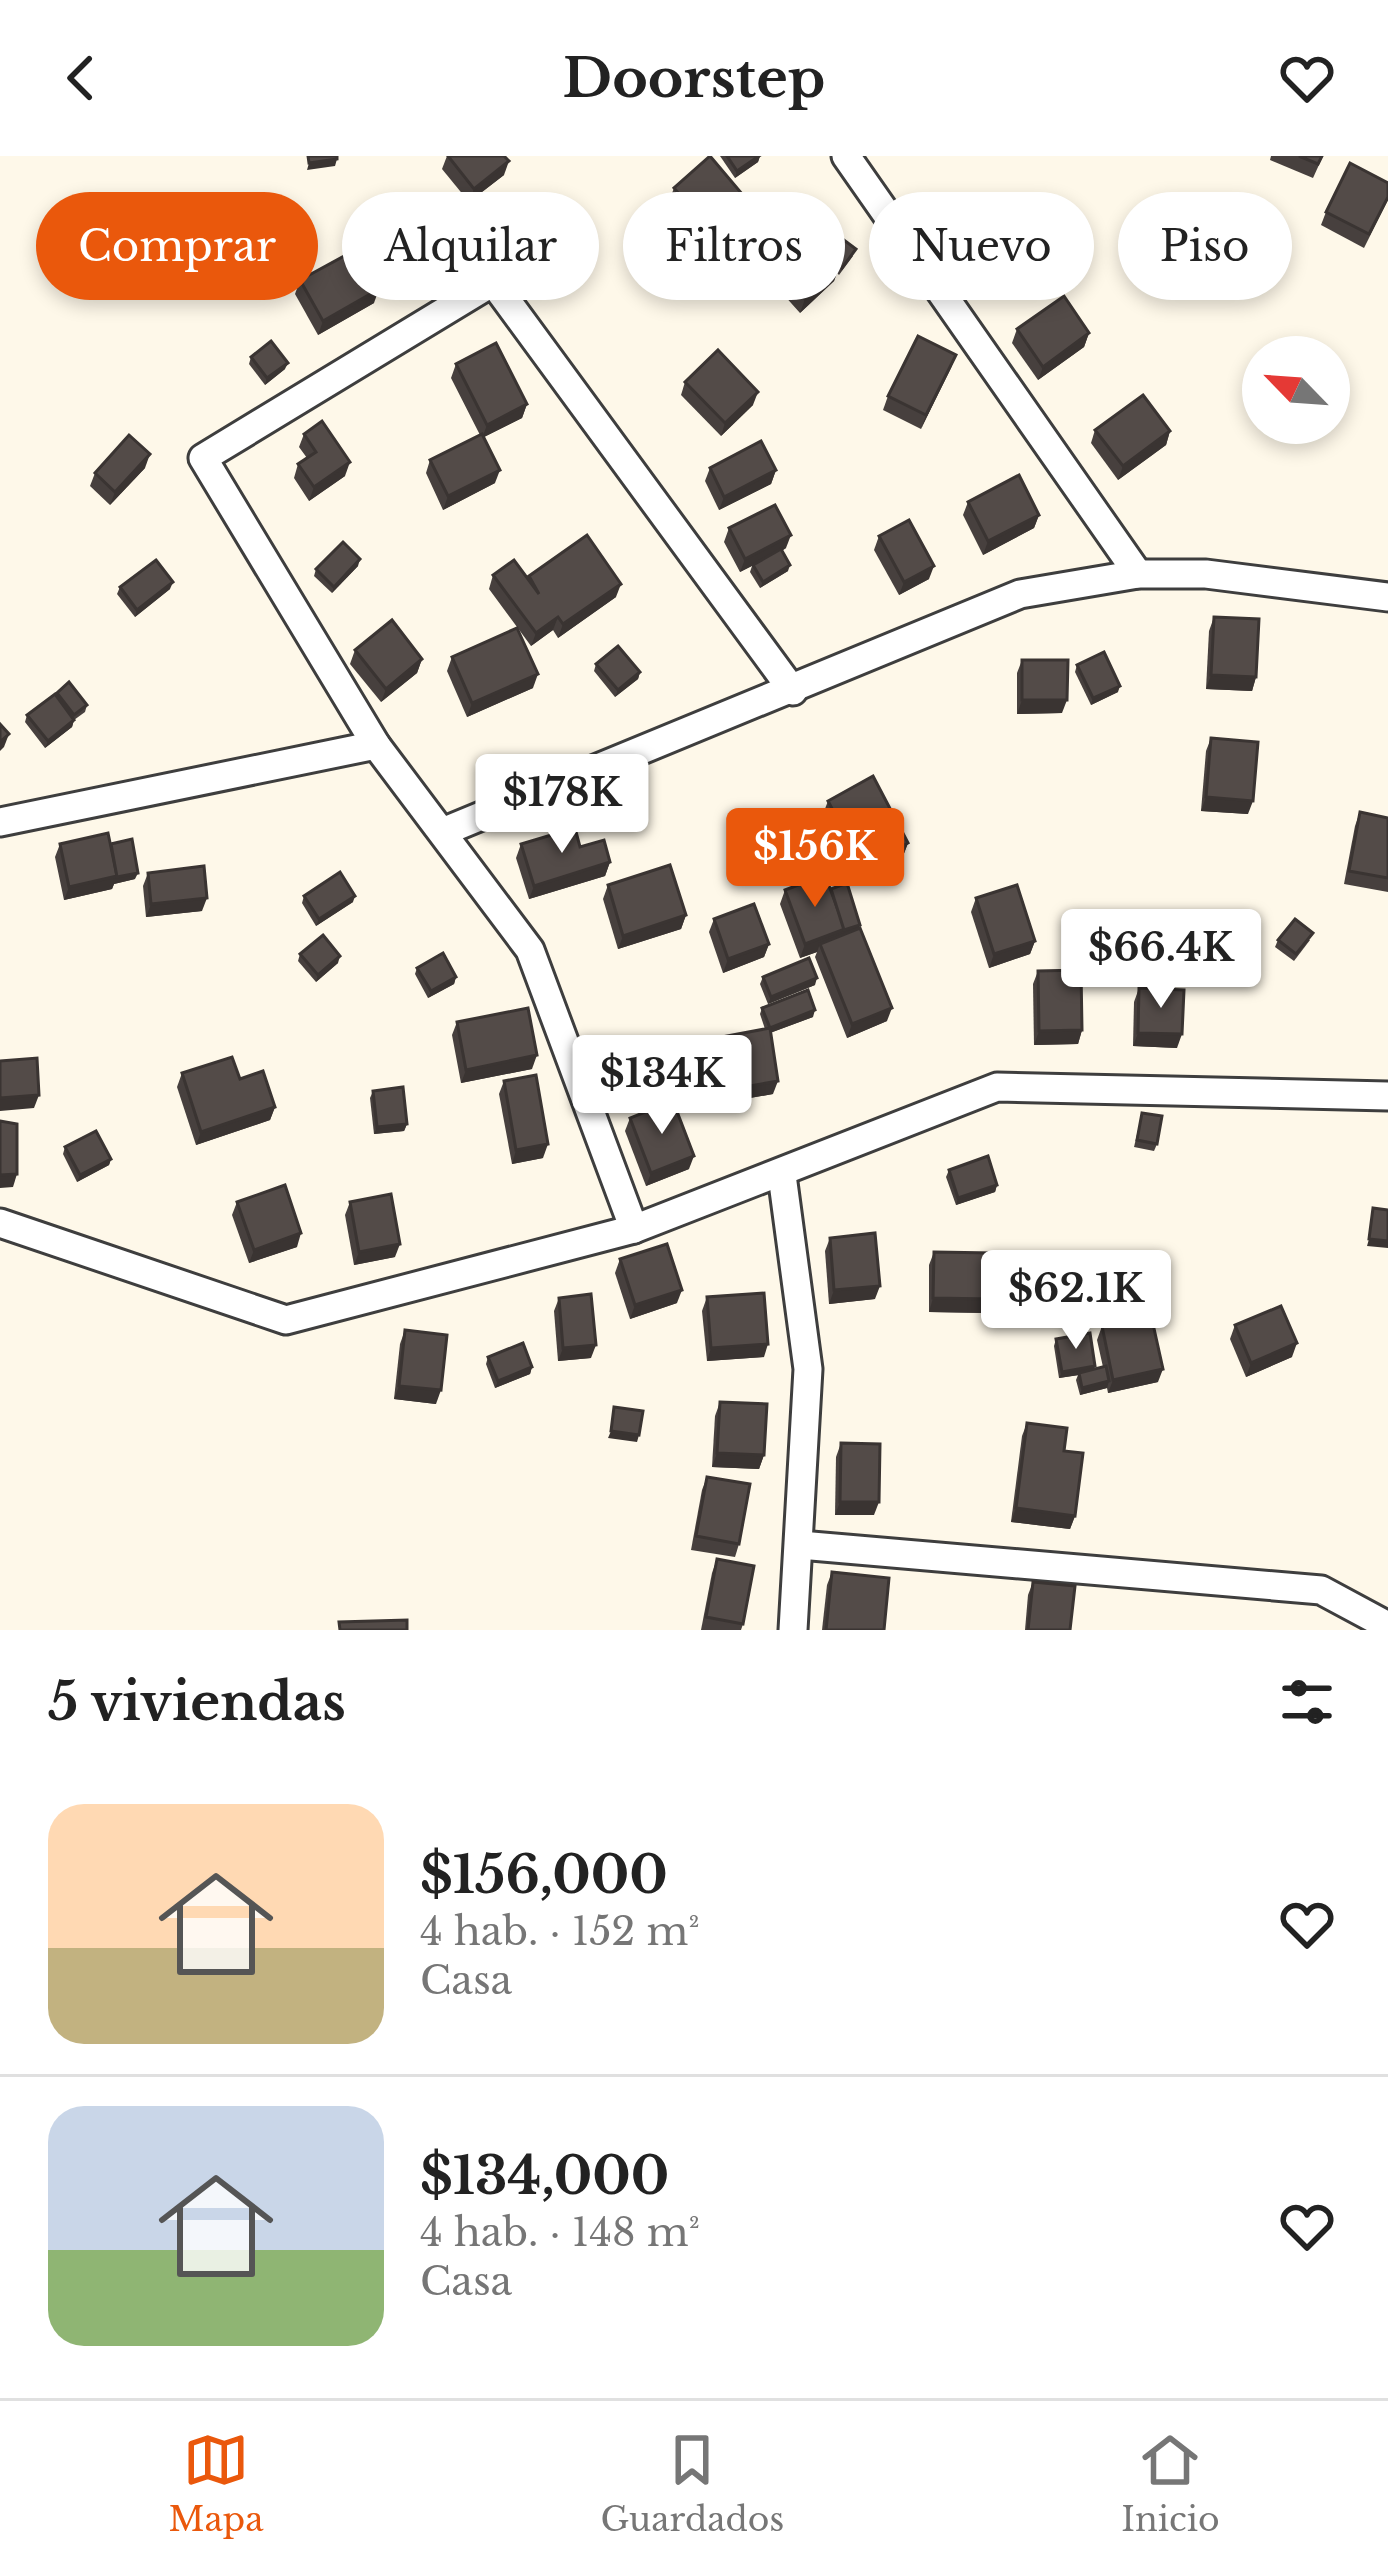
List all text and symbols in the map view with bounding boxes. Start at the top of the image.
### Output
icon: back [48,45,114,111]
text: Doorstep [563,45,825,112]
icon: heart [1274,45,1340,111]
chip: Comprar [36,192,318,300]
chip: Alquilar [342,192,599,300]
chip: Filtros [623,192,845,300]
chip: Nuevo [869,192,1094,300]
chip: Piso [1118,192,1292,300]
north arrow [1242,336,1350,444]
map controls [1242,336,1350,444]
pin: $178K [478,754,646,856]
text: $178K [502,768,622,817]
pin: $156K [731,808,899,910]
text: $156K [753,822,877,871]
pin: $66.4K [1063,909,1259,1011]
text: $66.4K [1088,923,1234,972]
pin: $134K [578,1035,746,1137]
text: $134K [600,1049,724,1098]
pin: $62.1K [978,1250,1174,1352]
text: $62.1K [1008,1264,1144,1313]
icon: filters [1274,1669,1340,1735]
text: 5 viviendas [48,1671,346,1734]
text: $156,000 [420,1844,668,1907]
icon: home [144,1852,288,1996]
icon: heart [1274,1891,1340,1957]
text: 4 hab. · 152 m² [420,1907,700,1956]
text: Casa [420,1956,512,2005]
text: $134,000 [420,2145,669,2208]
icon: home [144,2154,288,2298]
icon: heart [1274,2193,1340,2259]
text: 4 hab. · 148 m² [420,2208,700,2257]
text: Casa [420,2257,512,2306]
tab: Mapa [168,2427,263,2540]
tab: Guardados [600,2427,784,2540]
tab: Inicio [1121,2427,1220,2540]

